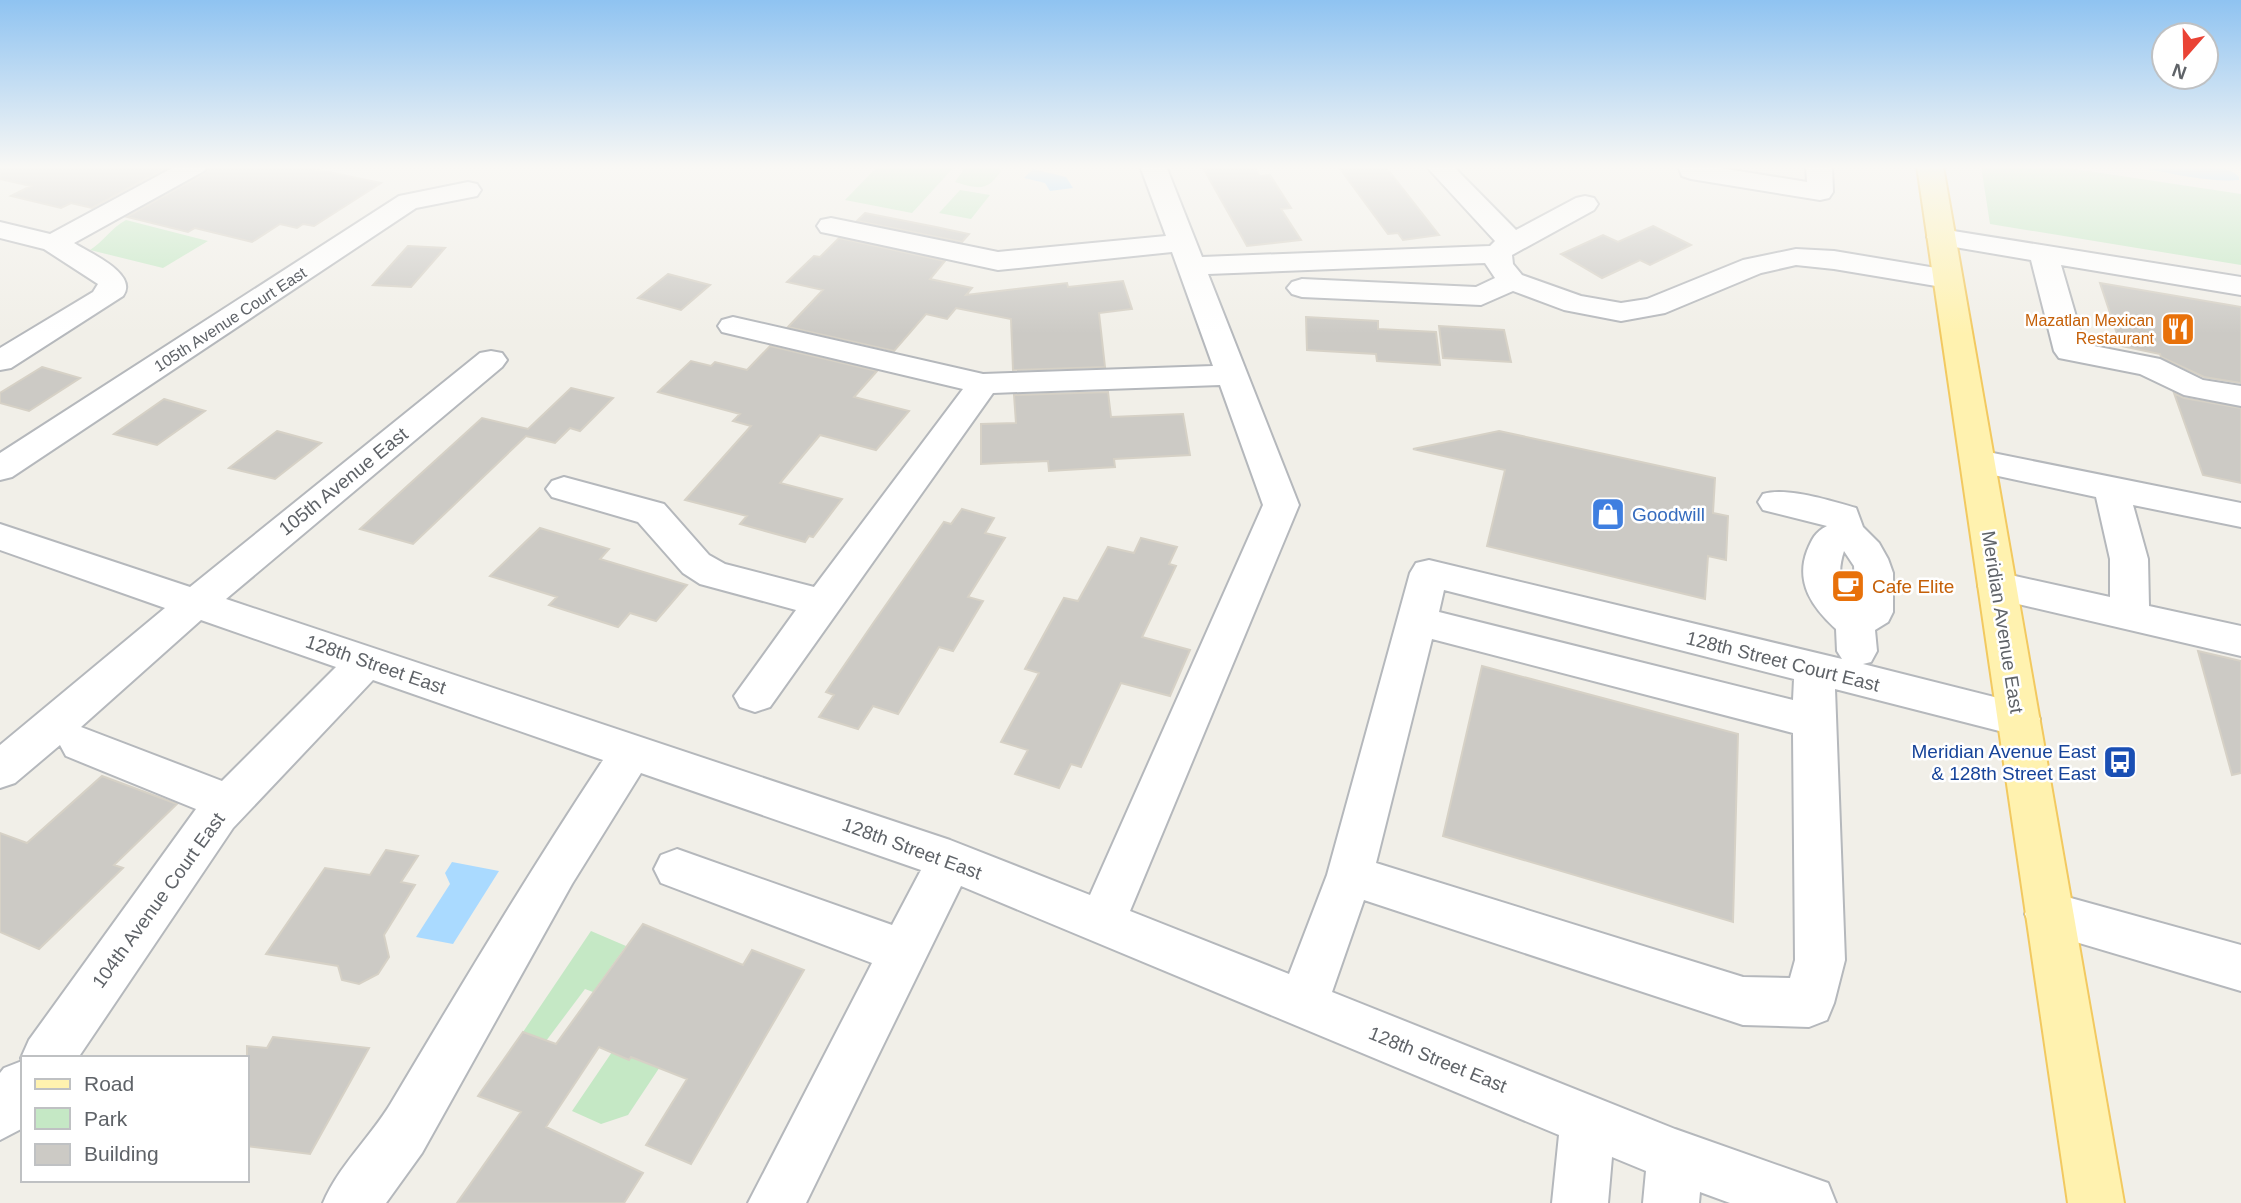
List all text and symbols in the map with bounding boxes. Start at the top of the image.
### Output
north arrow [2150,21,2220,91]
text: N [2169,59,2189,84]
street label: 105th Avenue Court East [151,264,310,375]
restaurant icon: Mazatlan Mexican Restaurant [2159,310,2197,348]
place label: Mazatlan Mexican Restaurant [2025,312,2155,347]
street label: 105th Avenue East [275,423,412,540]
shop icon: Goodwill [1589,495,1627,533]
place label: Goodwill [1632,504,1705,525]
street label: Meridian Avenue East [1978,529,2027,716]
cafe icon: Cafe Elite [1829,567,1867,605]
place label: Cafe Elite [1872,576,1954,597]
street label: 128th Street Court East [1684,627,1882,696]
street label: 128th Street East [303,631,449,699]
place label: Meridian Avenue East & 128th Street East [1912,741,2097,784]
bus stop icon: Meridian Avenue East & 128th Street East [2101,743,2139,781]
street label: 104th Avenue Court East [88,808,229,992]
street label: 128th Street East [839,813,985,884]
street label: 128th Street East [1366,1022,1510,1097]
legend [21,1056,248,1182]
text: Road [84,1072,134,1095]
text: Park [84,1107,128,1130]
text: Building [84,1142,159,1165]

